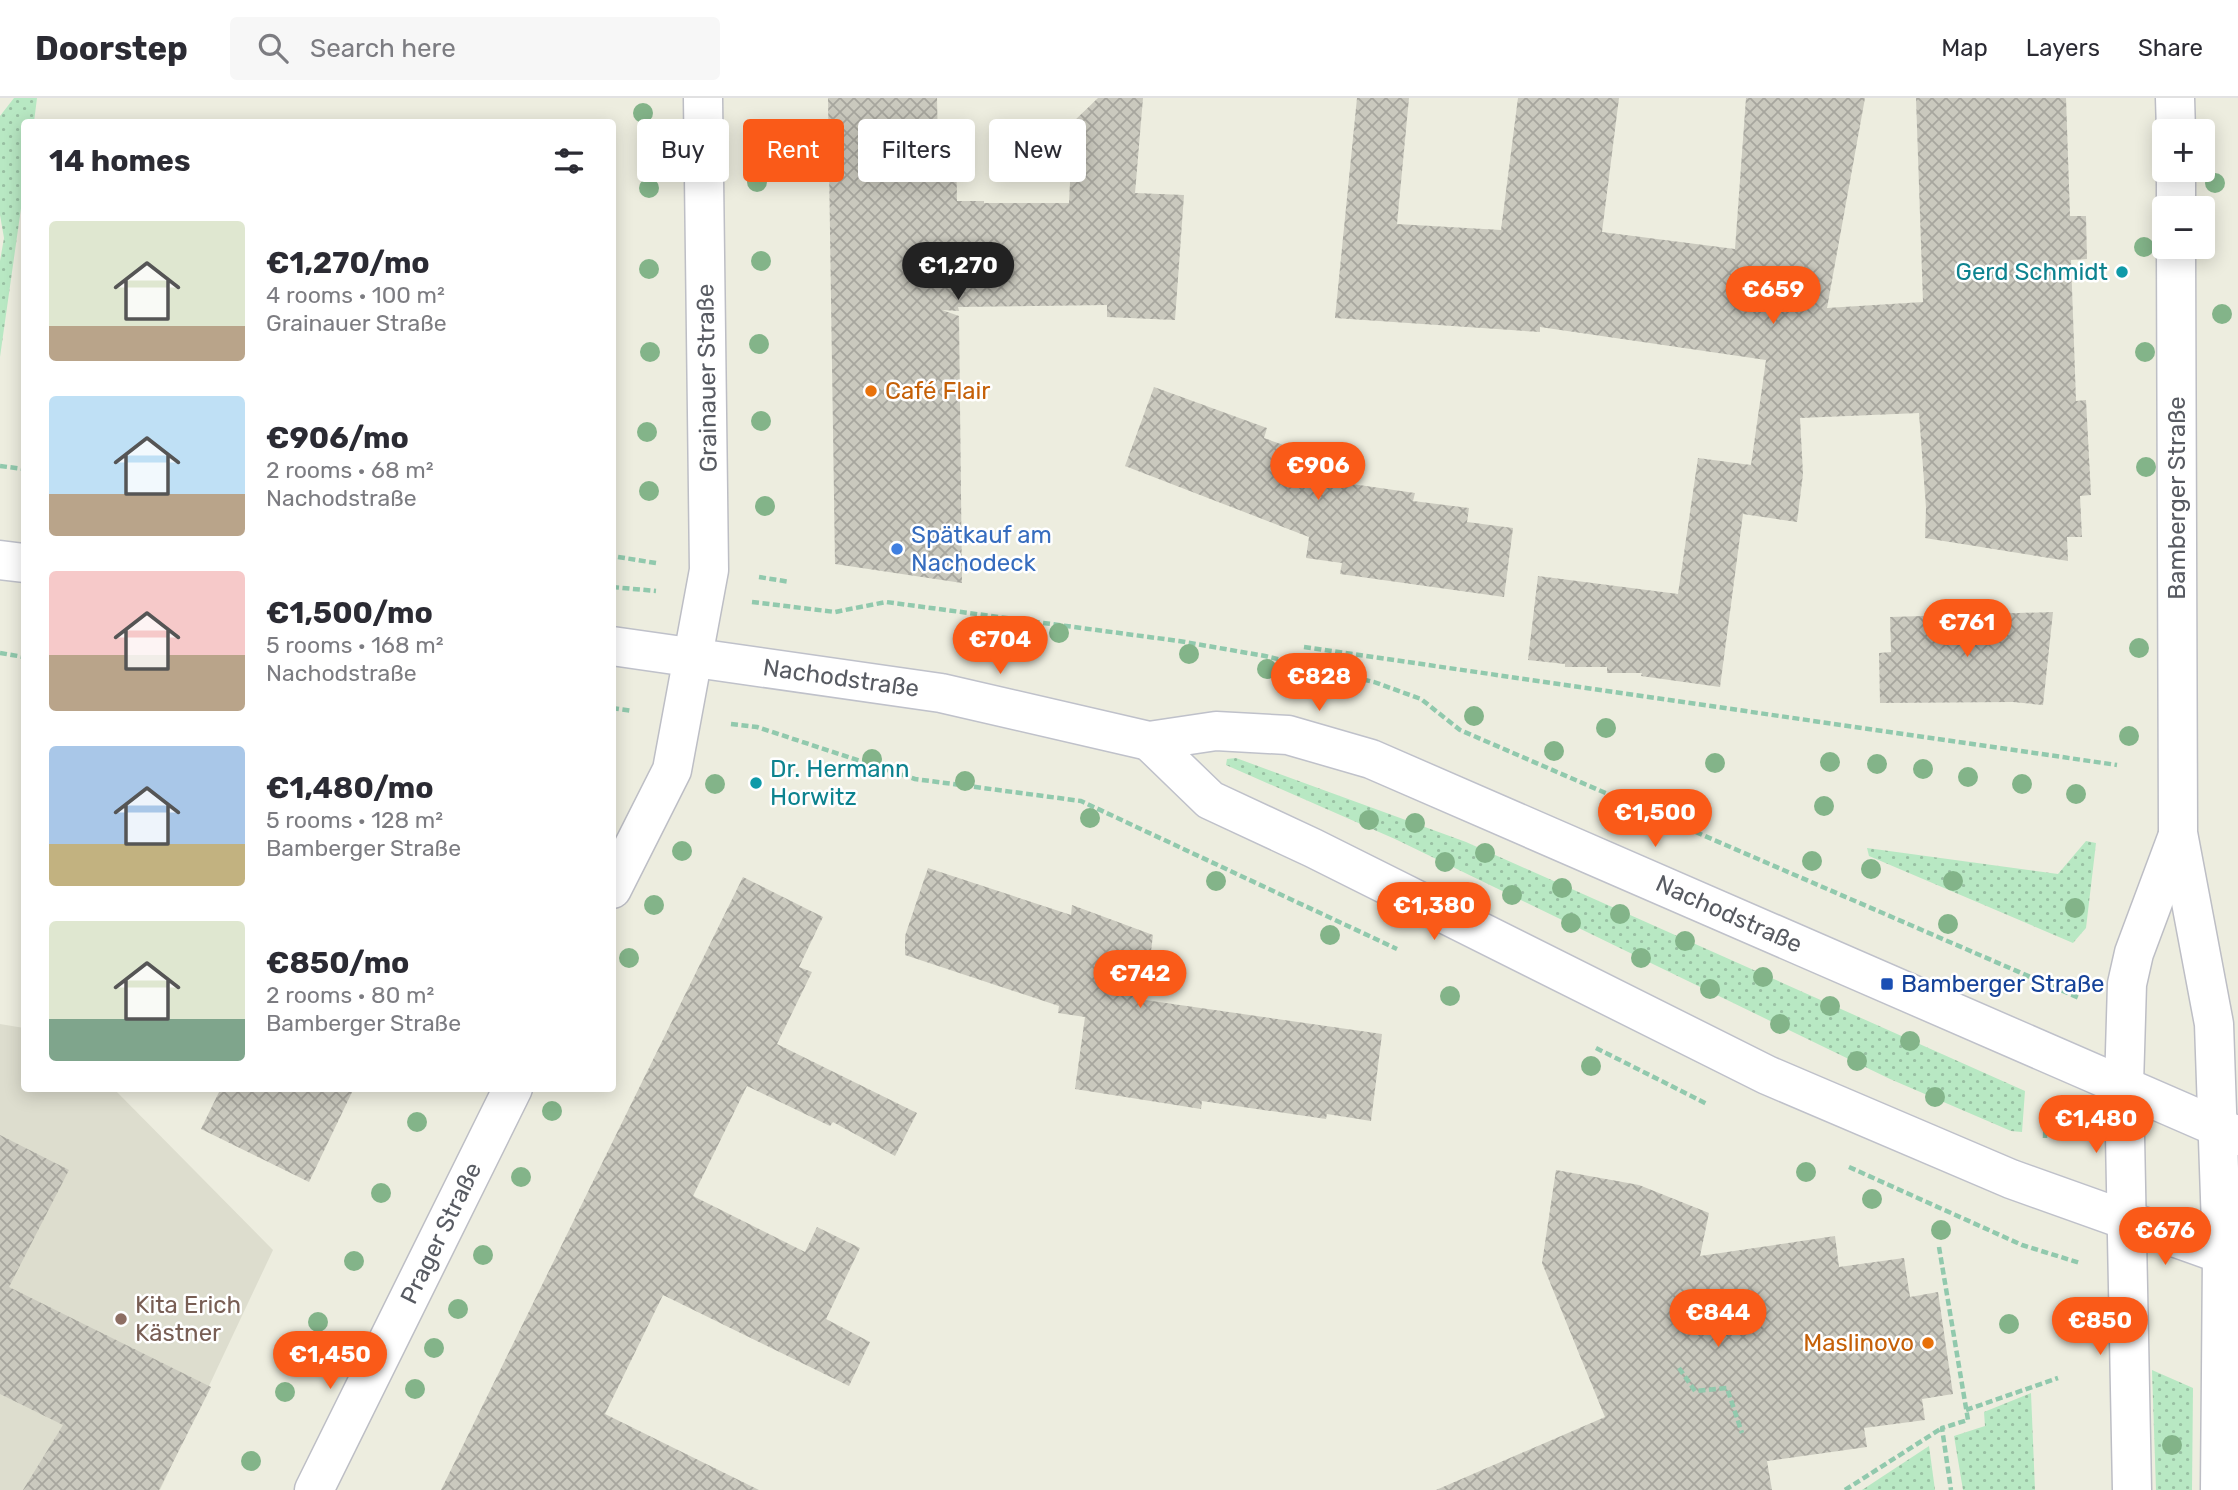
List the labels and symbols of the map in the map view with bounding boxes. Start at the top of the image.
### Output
pin: €1,270 [901,242,1015,302]
place label: Gerd Schmidt [1956,258,2108,286]
marker: Gerd Schmidt [2114,264,2130,280]
pin: €659 [1732,266,1814,326]
street label: Grainauer Straße [691,284,723,472]
place label: Café Flair [885,377,990,405]
marker: Café Flair [863,383,879,399]
street label: Bamberger Straße [2163,396,2191,600]
pin: €906 [1277,442,1359,502]
place label: Spätkauf am Nachodeck [911,521,1052,577]
marker: Spätkauf am Nachodeck [889,541,905,557]
pin: €761 [1926,600,2008,659]
pin: €704 [959,616,1041,676]
street label: Nachodstraße [761,653,921,703]
pin: €828 [1278,654,1360,713]
place label: Dr. Hermann Horwitz [770,755,910,811]
marker: Dr. Hermann Horwitz [748,775,764,791]
pin: €1,500 [1598,790,1712,849]
street label: Nachodstraße [1651,869,1807,959]
pin: €1,380 [1377,882,1491,942]
pin: €742 [1099,950,1181,1010]
place label: Bamberger Straße [1901,970,2105,998]
marker: Bamberger Straße [1879,976,1895,992]
pin: €1,480 [2039,1096,2153,1155]
street label: Prager Straße [395,1158,487,1308]
pin: €676 [2124,1208,2206,1267]
pin: €844 [1677,1290,1759,1349]
place label: Kita Erich Kästner [135,1291,241,1347]
pin: €850 [2059,1298,2141,1357]
marker: Kita Erich Kästner [113,1311,129,1327]
place label: Maslinovo [1803,1329,1914,1357]
pin: €1,450 [273,1332,387,1391]
marker: Maslinovo [1920,1335,1936,1351]

